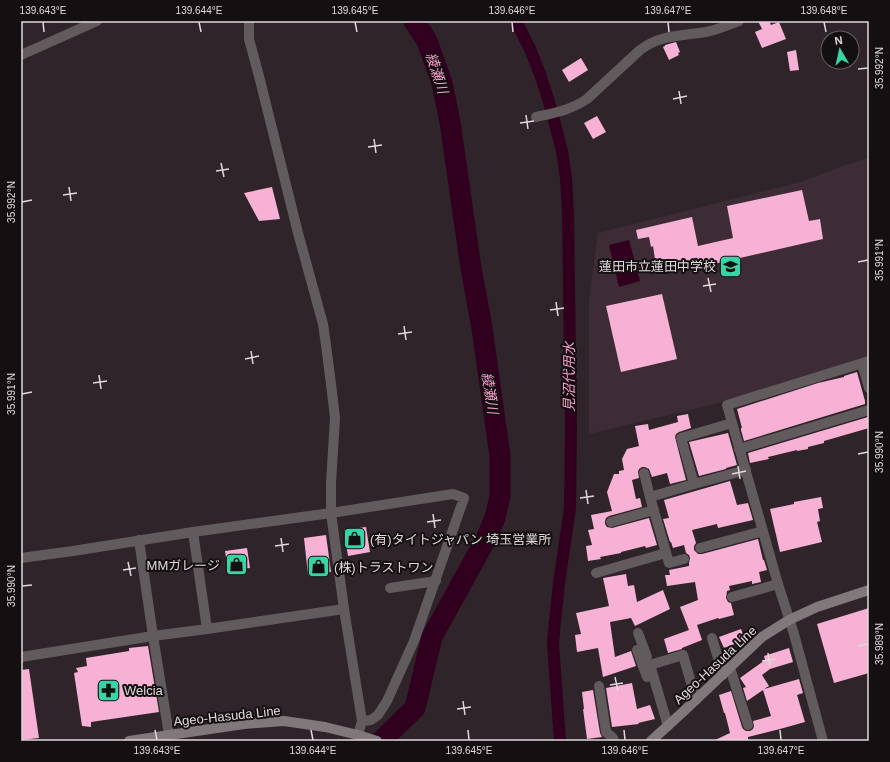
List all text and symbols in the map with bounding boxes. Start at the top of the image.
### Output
text: 139.643°E [20,5,67,16]
text: 139.644°E [176,5,223,16]
text: 139.645°E [332,5,379,16]
text: 139.646°E [489,5,536,16]
text: 139.647°E [645,5,692,16]
text: 139.648°E [801,5,848,16]
north arrow [820,30,860,70]
text: N [834,34,843,47]
text: 35.992°N [874,47,885,89]
water label: 綾瀬川 [423,51,452,97]
text: 35.992°N [6,181,17,223]
text: 35.991°N [874,239,885,281]
school or university icon: 蓮田市立蓮田中学校 [718,253,744,279]
place label: 蓮田市立蓮田中学校 [599,259,716,274]
water label: 見沼代用水 [561,340,577,412]
water label: 綾瀬川 [479,371,501,417]
text: 35.991°N [6,373,17,415]
text: 35.990°N [874,431,885,473]
shop icon: (有)タイトジャパン 埼玉営業所 [341,526,367,552]
place label: (有)タイトジャパン 埼玉営業所 [370,532,551,547]
shop icon: MMガレージ [223,552,249,578]
shop icon: (株)トラストワン [306,554,332,580]
place label: MMガレージ [147,558,220,573]
place label: (株)トラストワン [334,560,433,575]
text: 35.990°N [6,565,17,607]
street label: Ageo-Hasuda Line [671,623,759,707]
text: 35.989°N [874,623,885,665]
pharmacy icon: Welcia [95,677,121,703]
place label: Welcia [124,683,164,698]
street label: Ageo-Hasuda Line [173,703,281,729]
text: 139.643°E [134,745,181,756]
text: 139.644°E [290,745,337,756]
text: 139.645°E [446,745,493,756]
text: 139.646°E [602,745,649,756]
text: 139.647°E [758,745,805,756]

